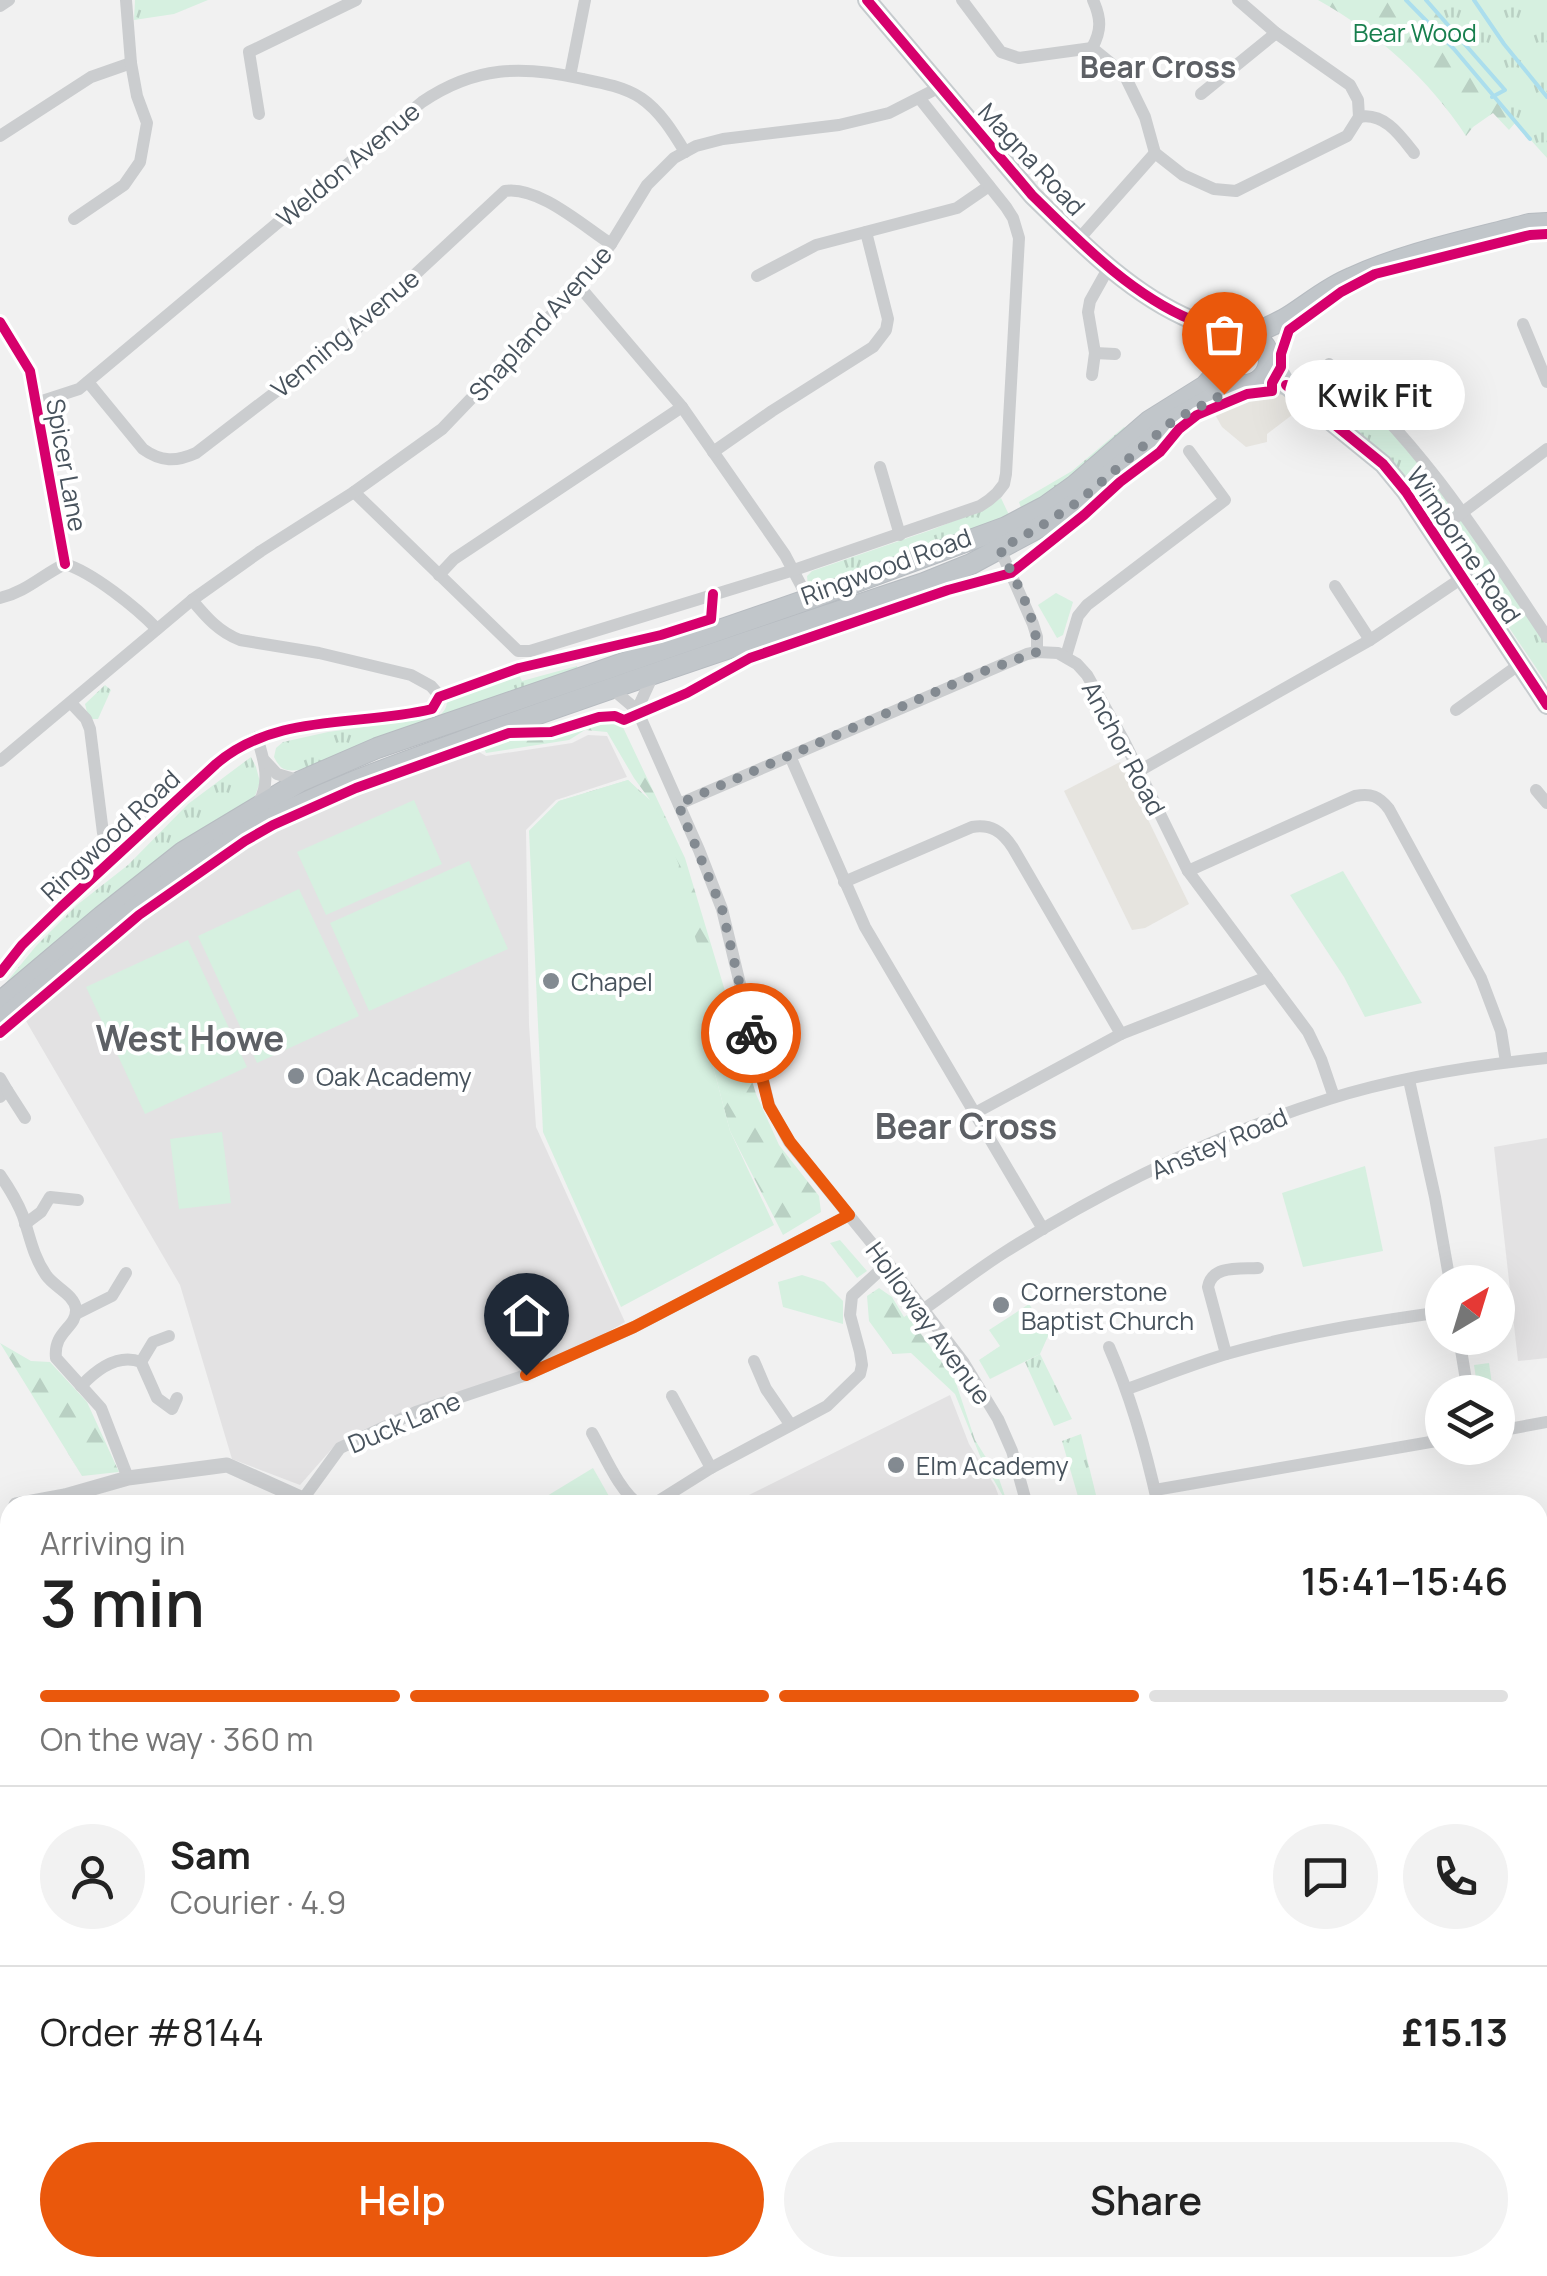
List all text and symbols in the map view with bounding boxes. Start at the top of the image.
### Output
park label: Bear Wood [1353,15,1477,50]
district label: Bear Cross [1080,46,1236,87]
street label: Weldon Avenue [269,94,427,234]
street label: Magna Road [971,95,1093,223]
street label: Shapland Avenue [460,237,620,409]
street label: Venning Avenue [263,261,427,405]
pin [1182,292,1267,395]
icon: bag [1197,307,1252,362]
callout: Kwik Fit [1284,359,1464,429]
text: Kwik Fit [1317,373,1433,417]
street label: Spicer Lane [38,396,96,534]
street label: Wimborne Road [1399,460,1529,630]
street label: Ringwood Road [796,519,976,613]
street label: Anchor Road [1074,675,1174,821]
street label: Ringwood Road [33,761,187,909]
place label: Chapel [571,964,653,999]
marker: Chapel [540,970,562,992]
courier [701,983,801,1083]
icon: bike [724,1006,779,1061]
district label: West Howe [96,1014,284,1062]
place label: Oak Academy [316,1059,472,1094]
marker: Oak Academy [285,1065,307,1087]
street label: Anstey Road [1145,1099,1293,1187]
district label: Bear Cross [875,1102,1057,1150]
street label: Holloway Avenue [858,1235,1000,1411]
north arrow [1425,1265,1515,1355]
map controls [1425,1265,1515,1465]
pin [484,1273,569,1376]
place label: Cornerstone Baptist Church [1021,1274,1194,1338]
icon: home [499,1288,554,1343]
marker: Cornerstone Baptist Church [990,1294,1012,1316]
button: layers [1425,1375,1515,1465]
street label: Duck Lane [342,1383,466,1461]
place label: Elm Academy [916,1448,1069,1483]
marker: Elm Academy [885,1454,907,1476]
text: Arriving in [40,1521,185,1565]
text: 15:41–15:46 [1301,1554,1508,1606]
text: 3 min [40,1558,205,1647]
text: On the way · 360 m [40,1717,313,1761]
button: person [40,1824,145,1929]
button: chat [1273,1824,1378,1929]
button: phone [1403,1824,1508,1929]
text: Sam [170,1828,251,1880]
text: Courier · 4.9 [170,1880,346,1924]
text: Order #8144 [40,2005,264,2057]
text: £15.13 [1402,2005,1508,2057]
button: Help [40,2142,764,2257]
button: Share [784,2142,1508,2257]

